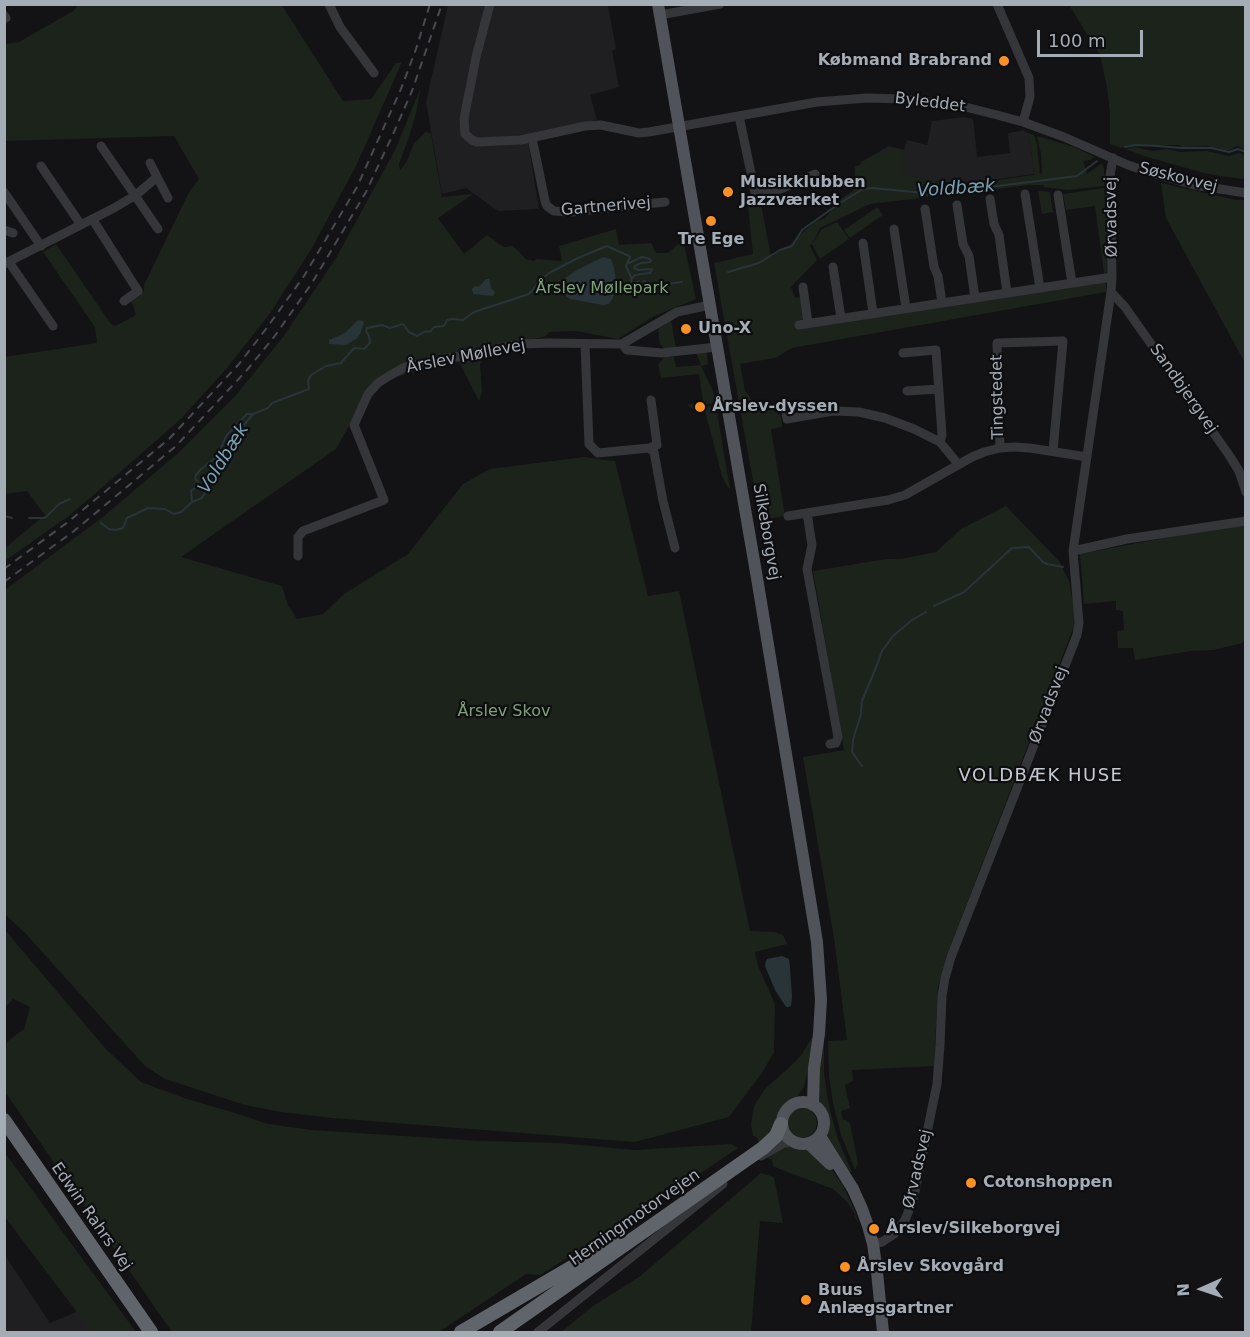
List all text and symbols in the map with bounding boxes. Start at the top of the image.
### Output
scale bar [1040,18,1146,56]
text: 100 m [1048,30,1106,51]
place label: Købmand Brabrand [818,51,992,71]
marker: Købmand Brabrand [997,54,1011,68]
street label: Byleddet [894,89,966,117]
street label: Søskovvej [1137,159,1219,197]
place label: Musikklubben Jazzværket [740,173,866,211]
water label: Voldbæk [916,175,996,203]
street label: Ørvadsvej [1102,176,1122,258]
marker: Musikklubben Jazzværket [721,185,735,199]
street label: Gartnerivej [560,194,652,220]
marker: Tre Ege [704,214,718,228]
place label: Tre Ege [678,230,744,250]
park label: Årslev Møllepark [536,279,668,299]
place label: Uno-X [698,319,751,339]
marker: Uno-X [679,322,693,336]
street label: Årslev Møllevej [405,336,527,378]
street label: Sandbjergvej [1145,341,1221,437]
street label: Tingstedet [988,354,1008,440]
place label: Årslev-dyssen [712,397,838,417]
marker: Årslev-dyssen [693,400,707,414]
water label: Voldbæk [194,420,254,498]
street label: Silkeborgvej [748,482,784,582]
street label: Ørvadsvej [1026,664,1072,746]
park label: Årslev Skov [458,702,550,722]
district label: VOLDBÆK HUSE [959,765,1123,787]
street label: Ørvadsvej [900,1128,936,1210]
street label: Edwin Rahrs Vej [47,1159,135,1275]
street label: Herningmotorvejen [566,1166,704,1270]
place label: Cotonshoppen [983,1173,1113,1193]
marker: Cotonshoppen [964,1176,978,1190]
place label: Årslev/Silkeborgvej [886,1219,1061,1239]
marker: Årslev/Silkeborgvej [867,1222,881,1236]
place label: Årslev Skovgård [857,1257,1004,1277]
north arrow [1172,1259,1232,1319]
marker: Årslev Skovgård [838,1260,852,1274]
place label: Buus Anlægsgartner [818,1281,953,1319]
text: N [1174,1283,1193,1297]
marker: Buus Anlægsgartner [799,1293,813,1307]

